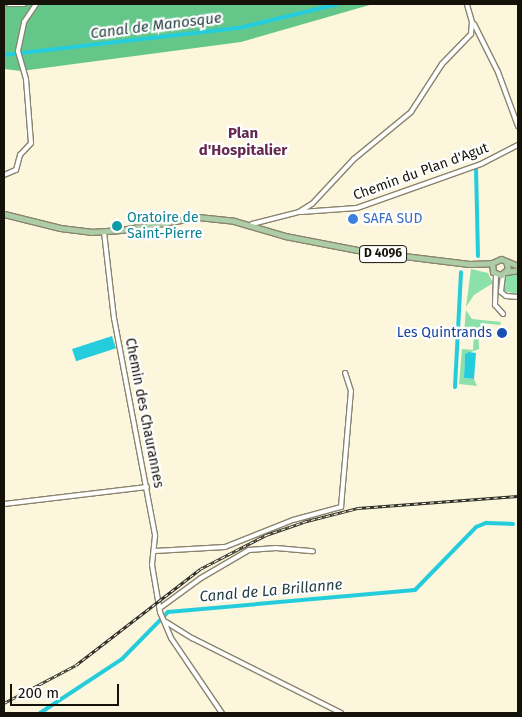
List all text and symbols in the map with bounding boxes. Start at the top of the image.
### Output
water label: Canal de Manosque [89,9,223,43]
district label: Plan d'Hospitalier [199,124,287,159]
street label: Chemin du Plan d'Agut [351,140,491,204]
place label: Oratoire de Saint-Pierre [127,210,202,242]
place label: SAFA SUD [363,211,422,227]
marker: SAFA SUD [347,213,359,225]
marker: Oratoire de Saint-Pierre [111,220,123,232]
road number: D 4096 [358,244,408,264]
place label: Les Quintrands [397,325,492,341]
marker: Les Quintrands [496,327,508,339]
street label: Chemin des Chaurannes [121,337,167,489]
water label: Canal de La Brillanne [199,576,343,606]
scale bar [12,674,121,706]
text: 200 m [18,684,59,702]

